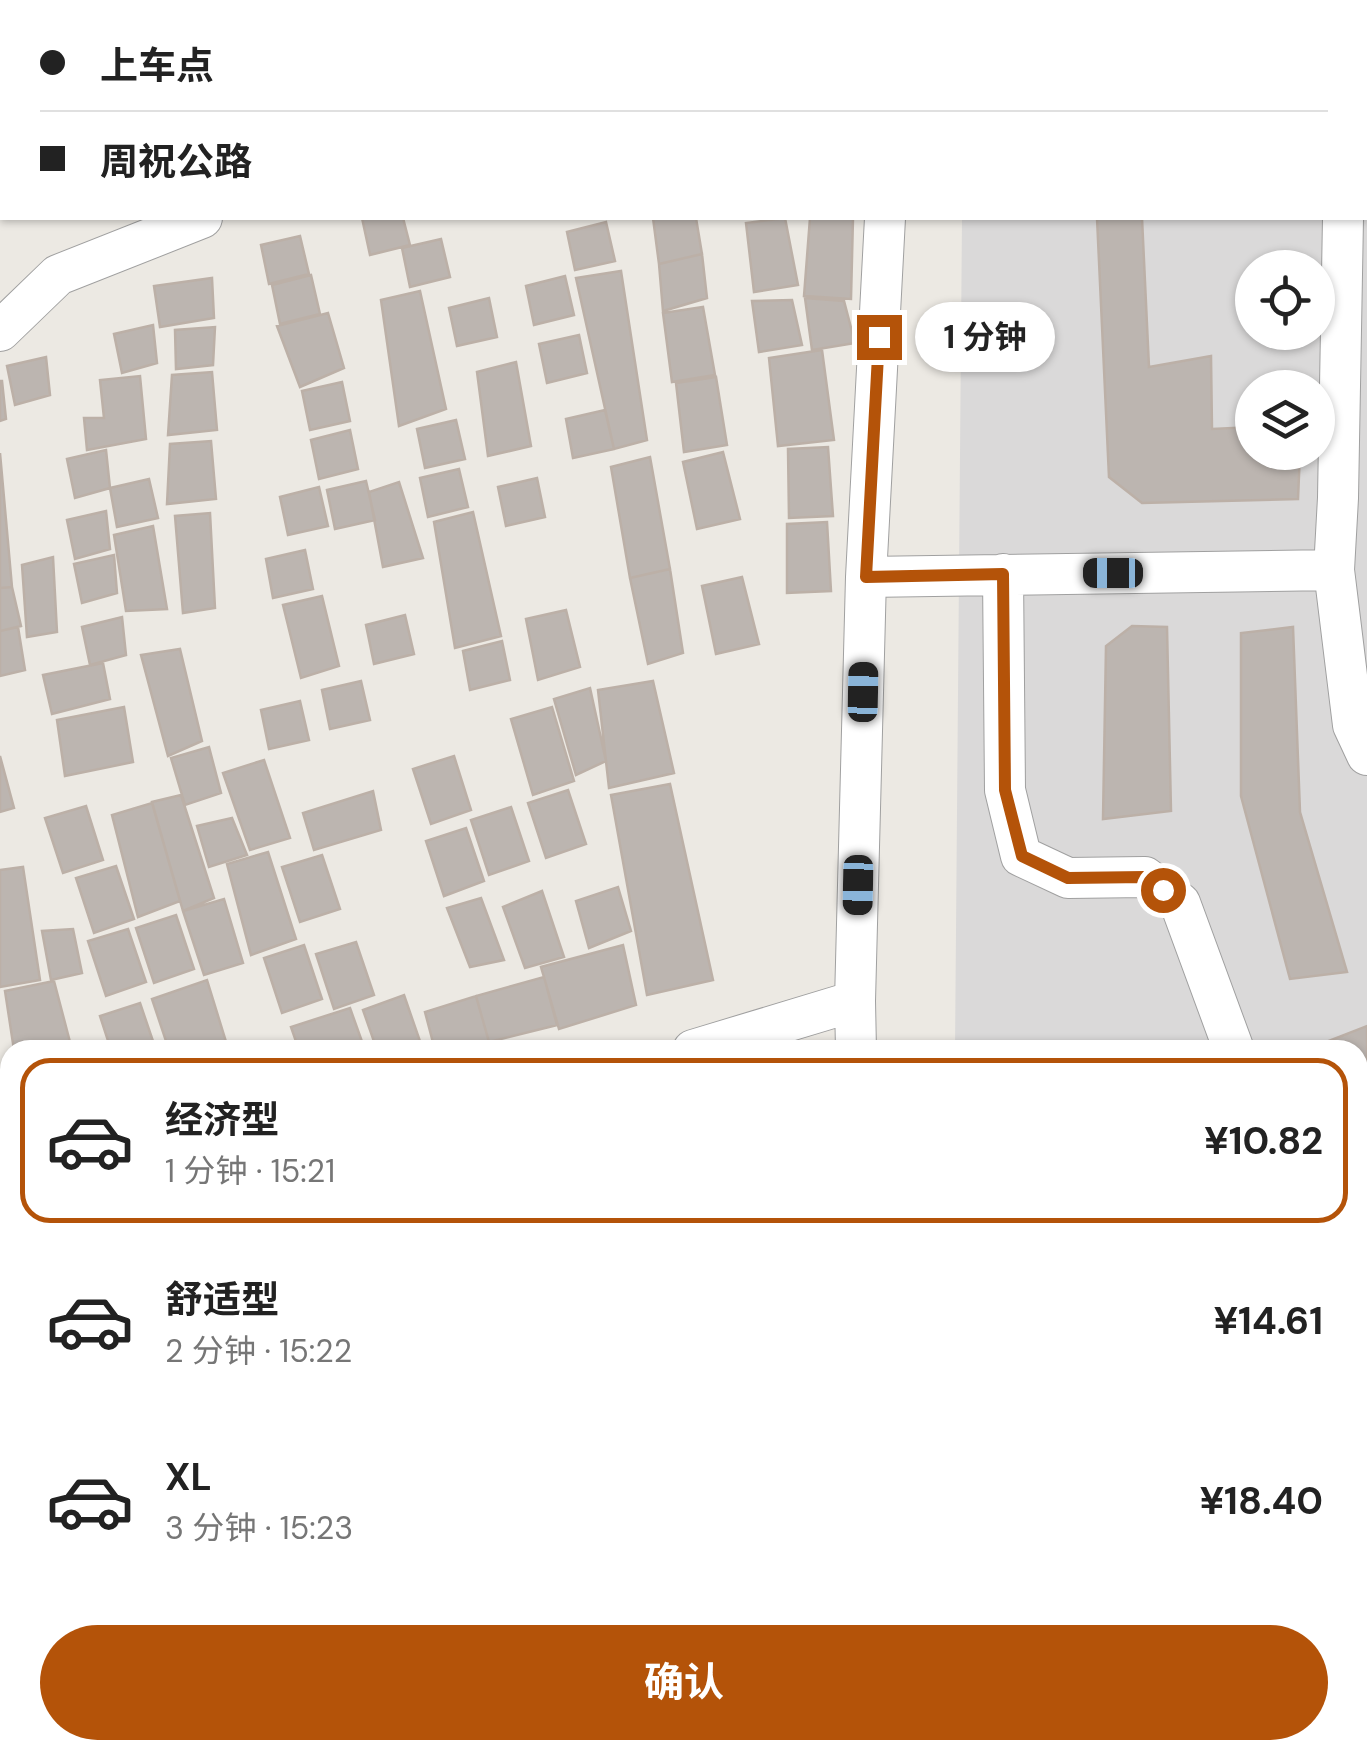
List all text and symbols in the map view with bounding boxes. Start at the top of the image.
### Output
text: 上车点 [100,41,214,91]
text: 周祝公路 [100,137,252,187]
map controls [1235,250,1335,470]
button: locate [1235,250,1335,350]
callout: 1 分钟 [914,302,1054,372]
route end [857,315,902,360]
text: 1 分钟 [943,316,1027,358]
button: layers [1235,370,1335,470]
car [1083,558,1143,588]
car [847,662,879,722]
car [842,855,874,915]
route start [1141,868,1186,913]
text: 经济型 [165,1095,279,1145]
icon: car [45,1096,135,1186]
text: ¥10.82 [1204,1116,1323,1166]
text: 1 分钟 · 15:21 [165,1150,335,1192]
text: 舒适型 [165,1275,279,1325]
icon: car [45,1276,135,1366]
text: ¥14.61 [1213,1296,1323,1346]
text: 2 分钟 · 15:22 [165,1330,352,1372]
text: XL [165,1452,212,1502]
icon: car [45,1456,135,1546]
text: ¥18.40 [1199,1476,1323,1526]
text: 3 分钟 · 15:23 [165,1507,353,1549]
button: 确认 [40,1625,1328,1740]

